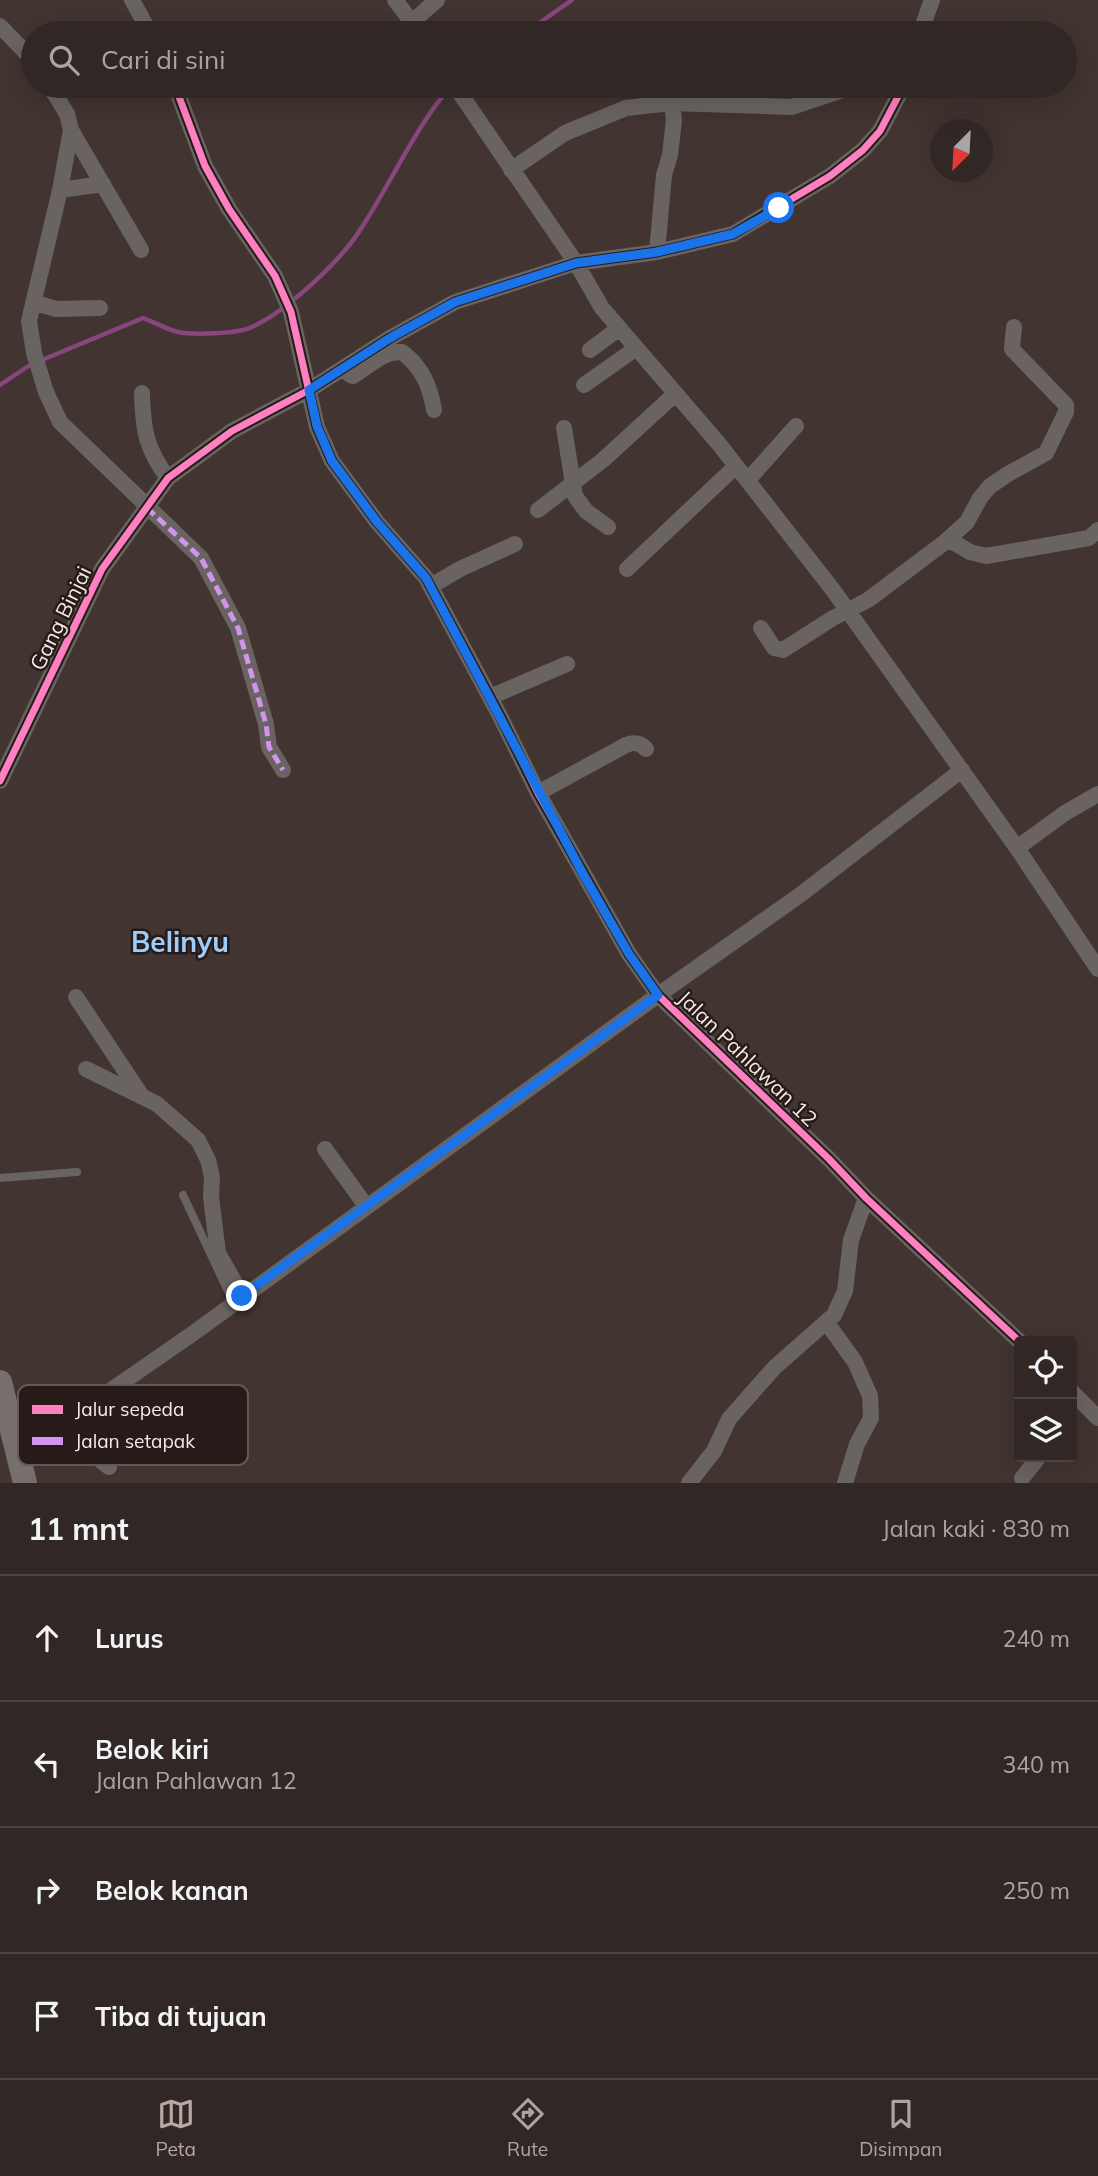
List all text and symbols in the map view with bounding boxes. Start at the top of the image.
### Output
search box [21,21,1077,98]
icon: search [45,41,83,79]
text: Cari di sini [101,43,225,76]
north arrow [930,119,993,182]
route start [763,192,794,223]
street label: Gang Binjai [24,562,96,674]
district label: Belinyu [131,924,229,959]
street label: Jalan Pahlawan 12 [673,985,823,1131]
route end [226,1280,257,1311]
map controls [1014,1336,1077,1462]
button: locate [1014,1336,1077,1399]
legend [18,1385,248,1465]
text: Jalur sepeda [75,1397,184,1421]
button: layers [1014,1399,1077,1462]
text: Jalan setapak [75,1429,195,1453]
text: 11 mnt [28,1510,129,1548]
text: Jalan kaki · 830 m [882,1514,1070,1543]
icon: ahead [28,1619,66,1657]
text: Lurus [95,1622,164,1655]
text: 240 m [1002,1624,1070,1653]
text: Belok kiri [95,1733,209,1766]
icon: left [28,1745,66,1783]
text: 340 m [1002,1750,1070,1779]
text: Jalan Pahlawan 12 [95,1766,297,1795]
icon: right [28,1871,66,1909]
text: Belok kanan [95,1874,249,1907]
text: 250 m [1002,1876,1070,1905]
icon: arrive [28,1997,66,2035]
text: Tiba di tujuan [95,2000,267,2033]
tab: Peta [156,2095,196,2161]
tab: Rute [507,2095,548,2161]
tab: Disimpan [859,2095,942,2161]

